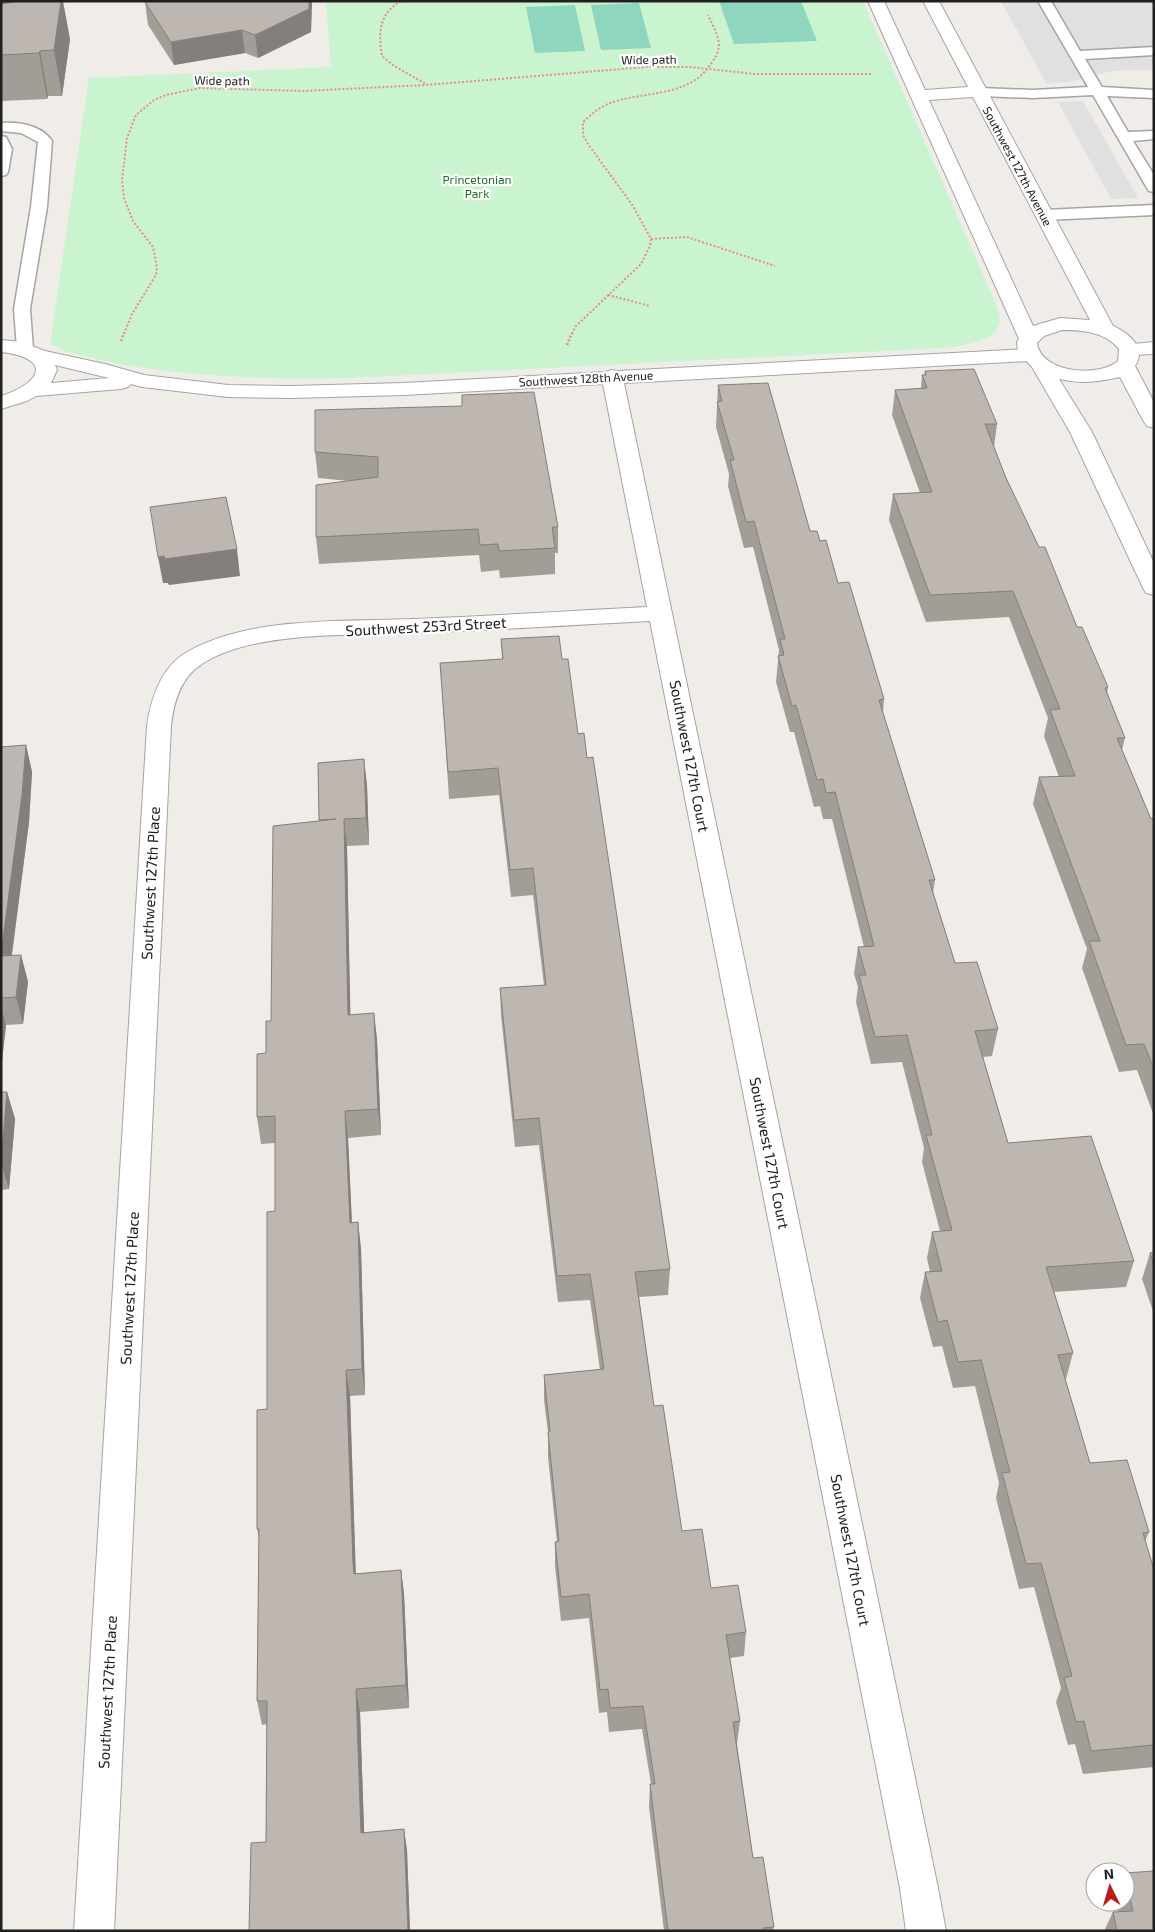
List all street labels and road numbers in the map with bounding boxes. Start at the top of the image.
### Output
street label: Wide path [621,52,677,66]
street label: Wide path [194,73,250,87]
street label: Southwest 127th Avenue [981,104,1055,228]
street label: Southwest 128th Avenue [518,367,654,389]
street label: Southwest 253rd Street [345,613,507,639]
street label: Southwest 127th Court [666,679,714,834]
street label: Southwest 127th Place [137,806,163,960]
street label: Southwest 127th Court [746,1076,794,1231]
street label: Southwest 127th Place [116,1211,142,1365]
street label: Southwest 127th Court [827,1473,875,1628]
street label: Southwest 127th Place [94,1615,120,1769]

